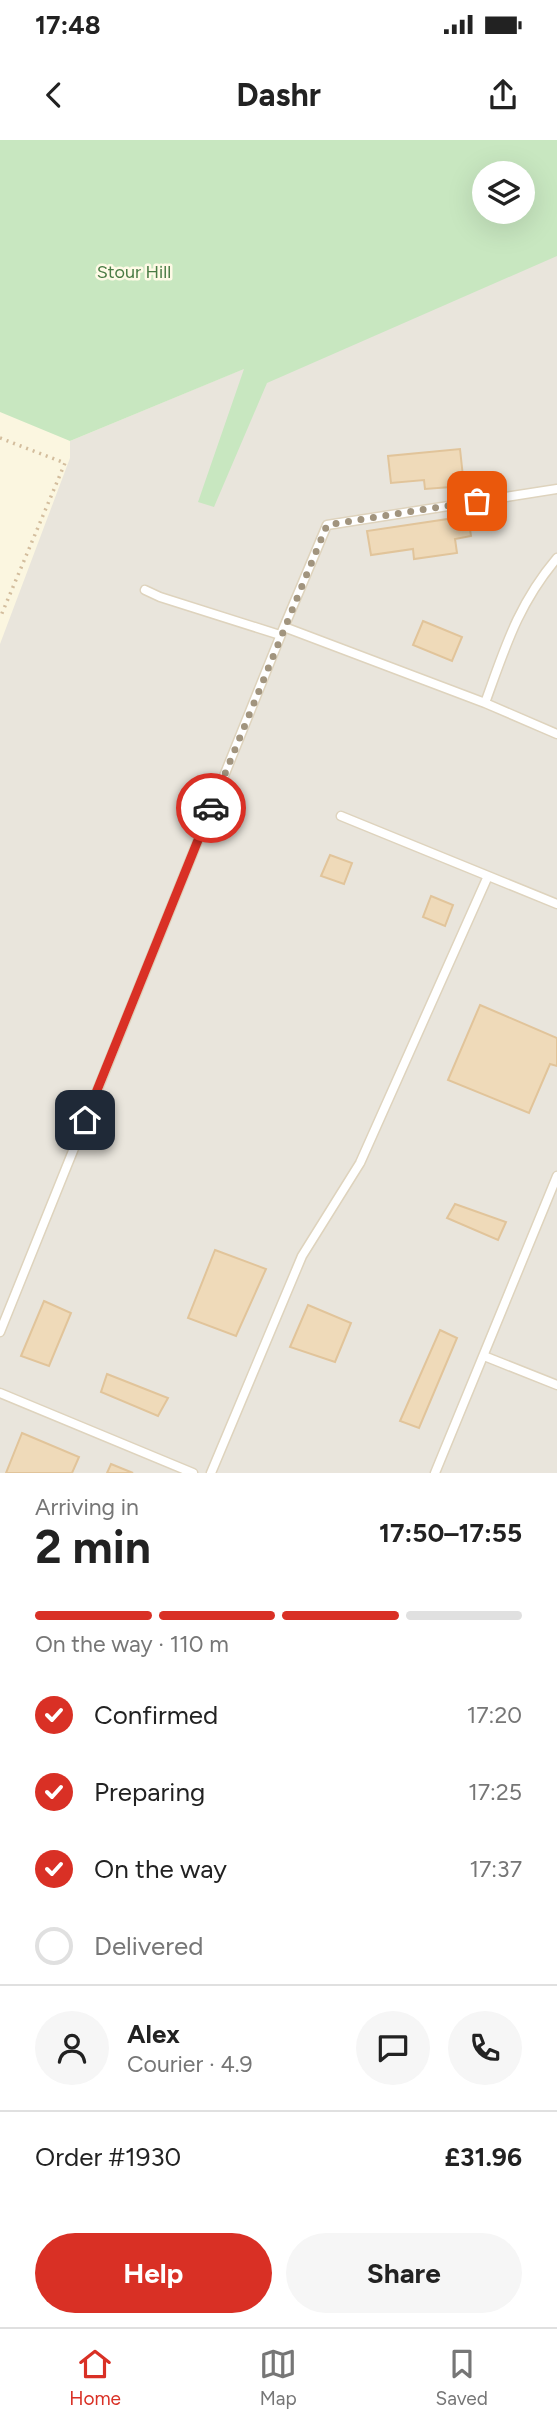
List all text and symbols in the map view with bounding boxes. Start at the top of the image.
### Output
text: 17:48 [35,9,101,41]
icon: back [35,76,73,114]
text: Dashr [236,76,321,114]
icon: share [484,76,522,114]
map controls [472,161,535,224]
button: layers [472,161,535,224]
park label: Stour Hill [97,261,171,283]
pin [447,471,507,531]
icon: bag [458,482,496,520]
courier [176,773,246,843]
icon: car [192,789,230,827]
pin [55,1090,115,1150]
icon: home [66,1101,104,1139]
text: Arriving in [35,1493,139,1521]
text: 17:50–17:55 [379,1517,522,1549]
text: 2 min [35,1519,151,1575]
text: On the way · 110 m [35,1630,229,1658]
icon: check [35,1696,73,1734]
text: Confirmed [94,1699,218,1731]
text: 17:20 [467,1701,522,1729]
icon: check [35,1773,73,1811]
text: Preparing [94,1776,205,1808]
text: 17:25 [468,1778,522,1806]
icon: check [35,1850,73,1888]
text: On the way [94,1853,227,1885]
text: 17:37 [469,1855,522,1883]
text: Delivered [94,1930,203,1962]
button: person [35,2011,109,2085]
button: chat [356,2011,430,2085]
button: phone [448,2011,522,2085]
text: Alex [127,2018,180,2050]
text: Courier · 4.9 [127,2050,253,2078]
text: Order #1930 [35,2141,181,2173]
text: £31.96 [444,2141,522,2173]
button: Help [35,2233,272,2313]
button: Share [286,2233,522,2313]
tab: Home [69,2345,121,2410]
tab: Map [259,2345,297,2410]
tab: Saved [435,2345,488,2410]

